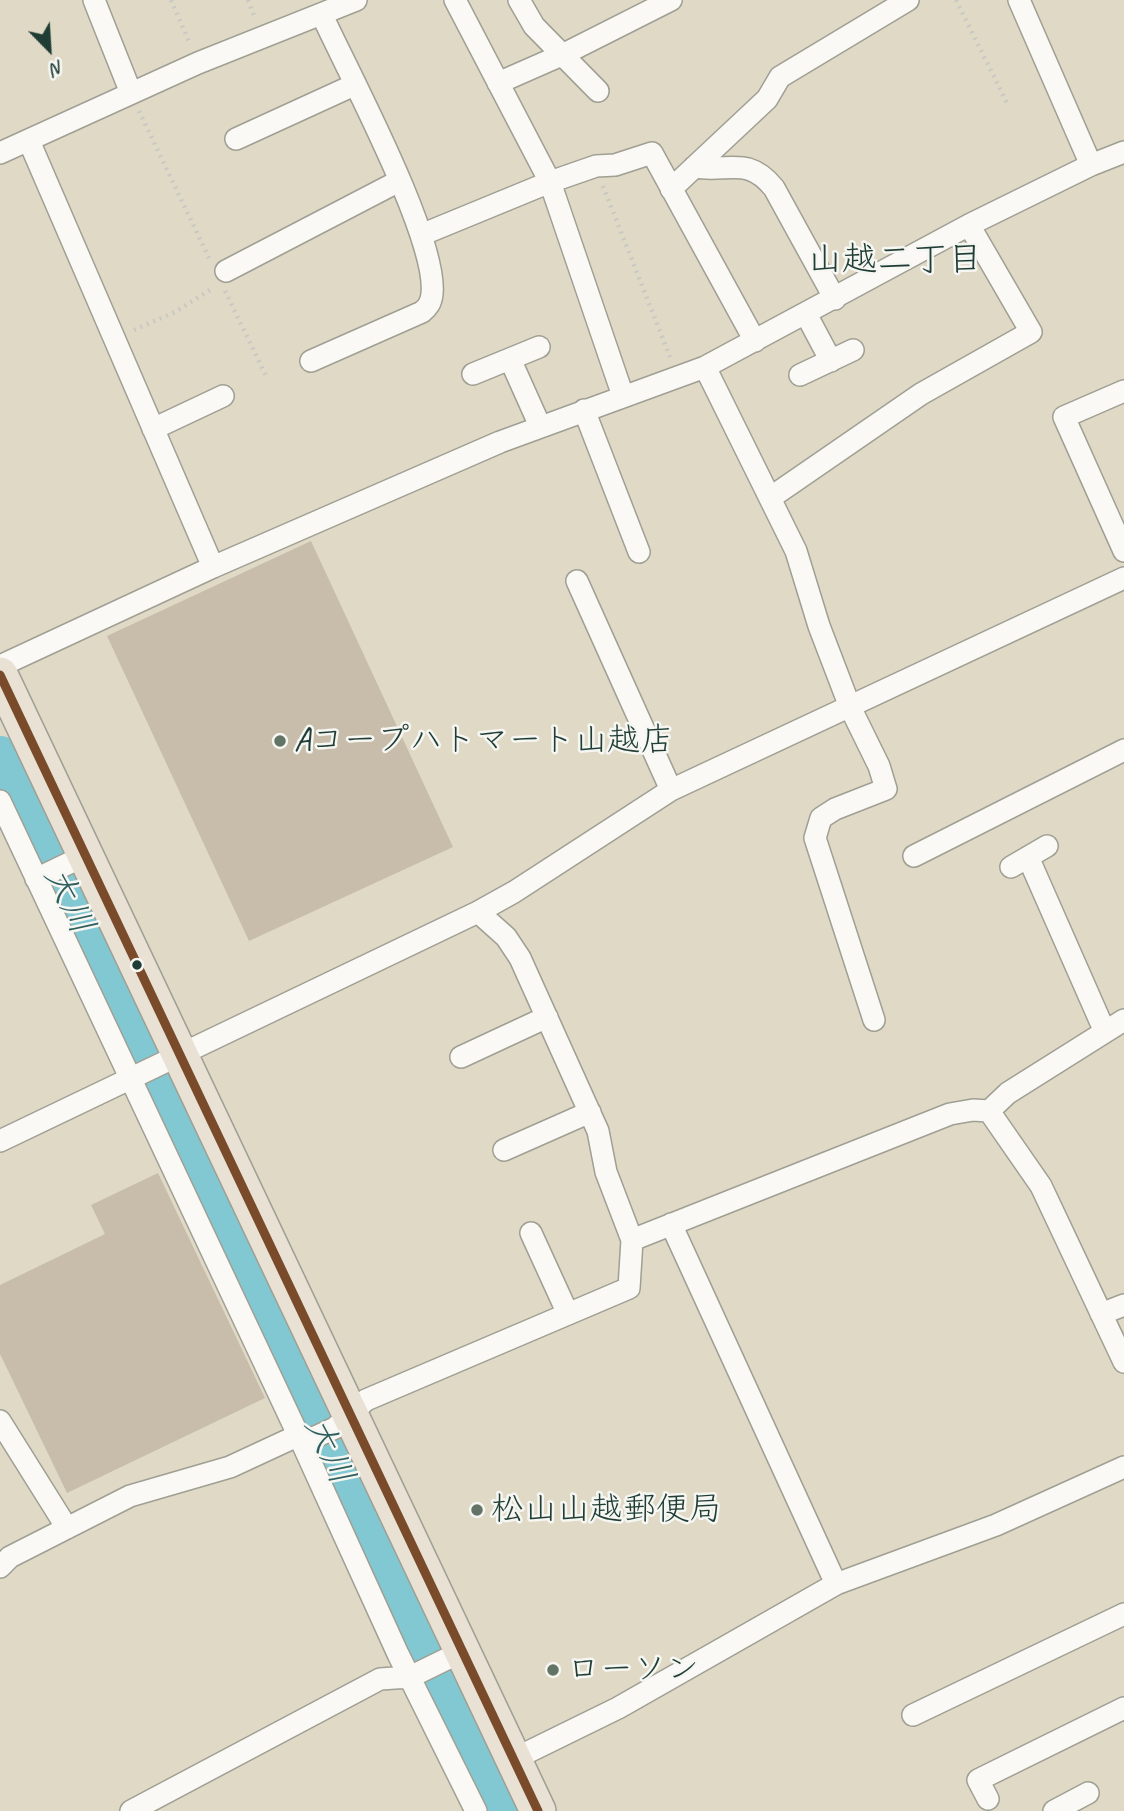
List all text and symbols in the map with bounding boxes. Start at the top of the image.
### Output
north arrow [14,14,84,84]
text: N [47,55,68,82]
district label: 山越二丁目 [808,240,982,282]
place label: Aコープハトマート山越店 [294,721,674,761]
marker: Aコープハトマート山越店 [272,733,288,749]
water label: 大川 [34,860,102,942]
unlabelled marker [130,958,144,972]
water label: 大川 [294,1410,362,1492]
place label: 松山山越郵便局 [491,1490,722,1530]
marker: 松山山越郵便局 [469,1502,485,1518]
place label: ローソン [567,1650,699,1690]
marker: ローソン [545,1662,561,1678]

